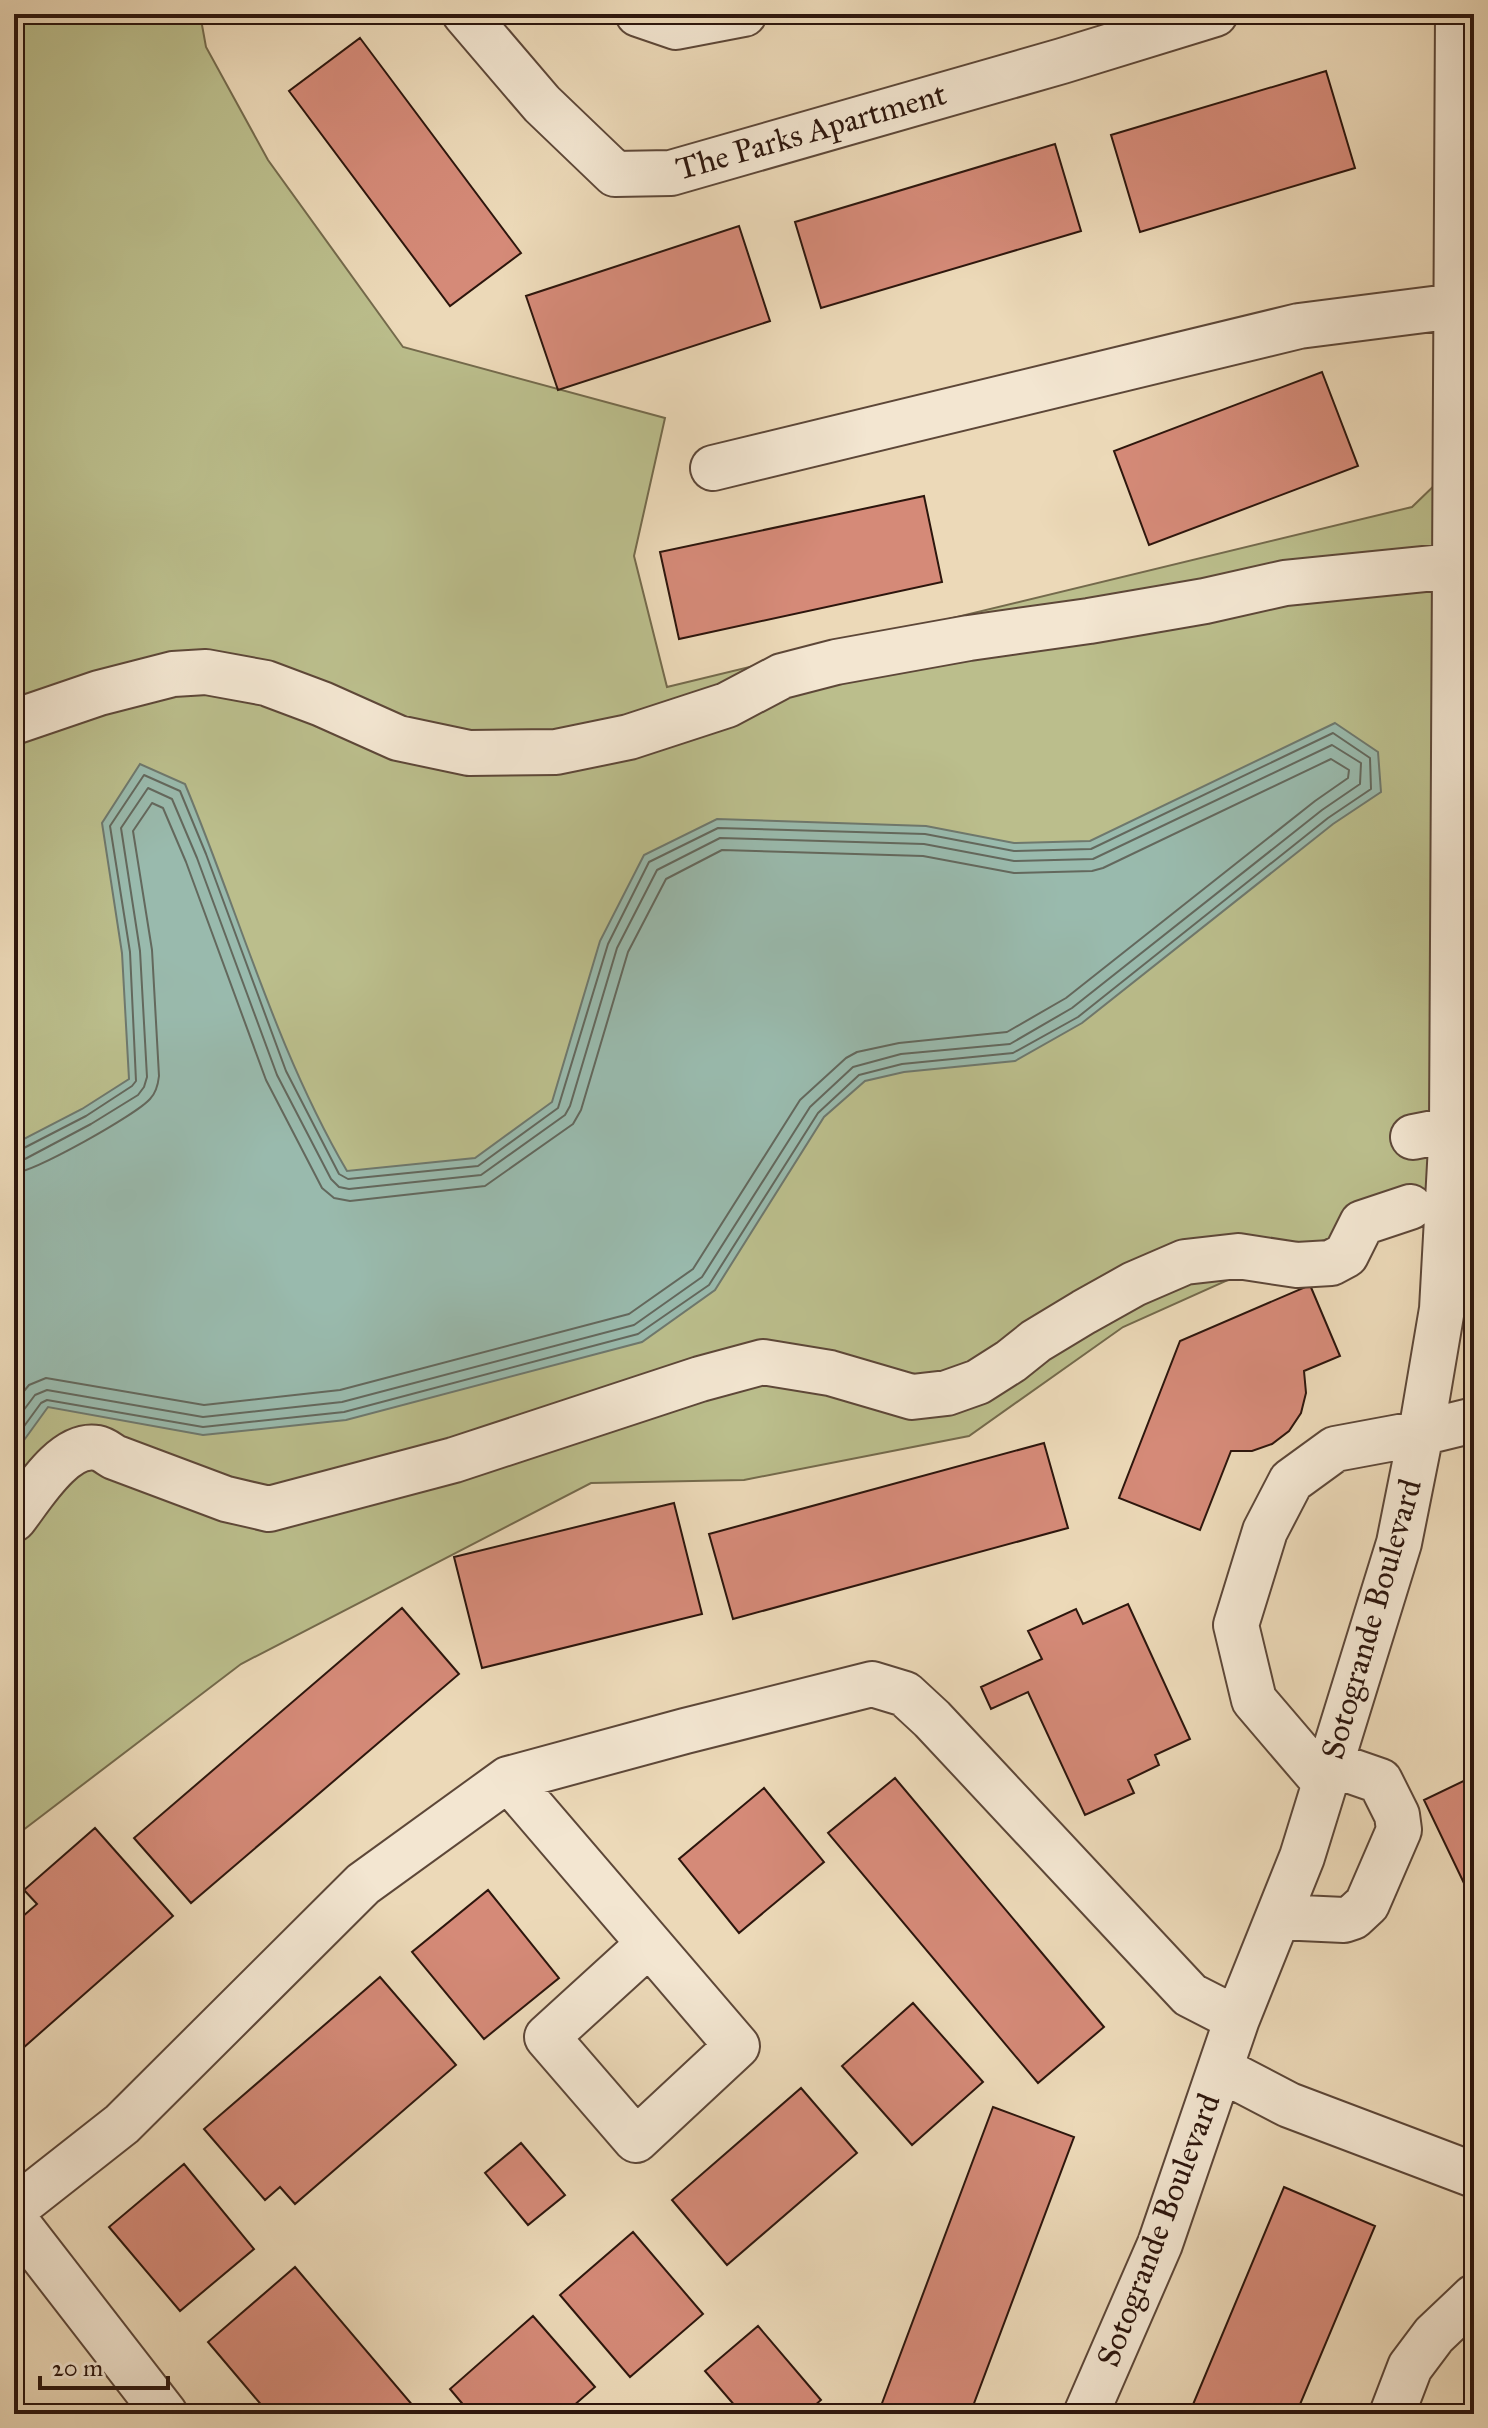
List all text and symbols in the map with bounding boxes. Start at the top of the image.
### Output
street label: The Parks Apartment [672,74,951,189]
street label: Sotogrande Boulevard [1313,1475,1430,1764]
street label: Sotogrande Boulevard [1088,2088,1229,2372]
scale bar [40,2340,168,2390]
text: 20 m [52,2353,103,2383]

